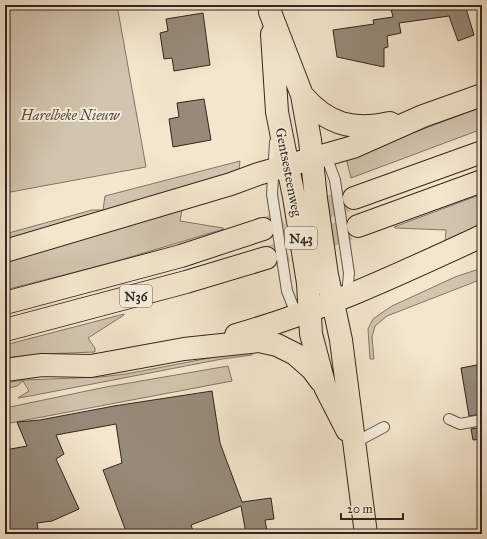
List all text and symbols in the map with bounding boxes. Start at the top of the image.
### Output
park label: Harelbeke Nieuw [20,107,121,124]
street label: Gentsesteenweg [272,126,306,218]
road number: N43 [285,227,317,249]
road number: N36 [120,285,152,307]
scale bar [341,495,403,521]
text: 20 m [347,502,373,516]

